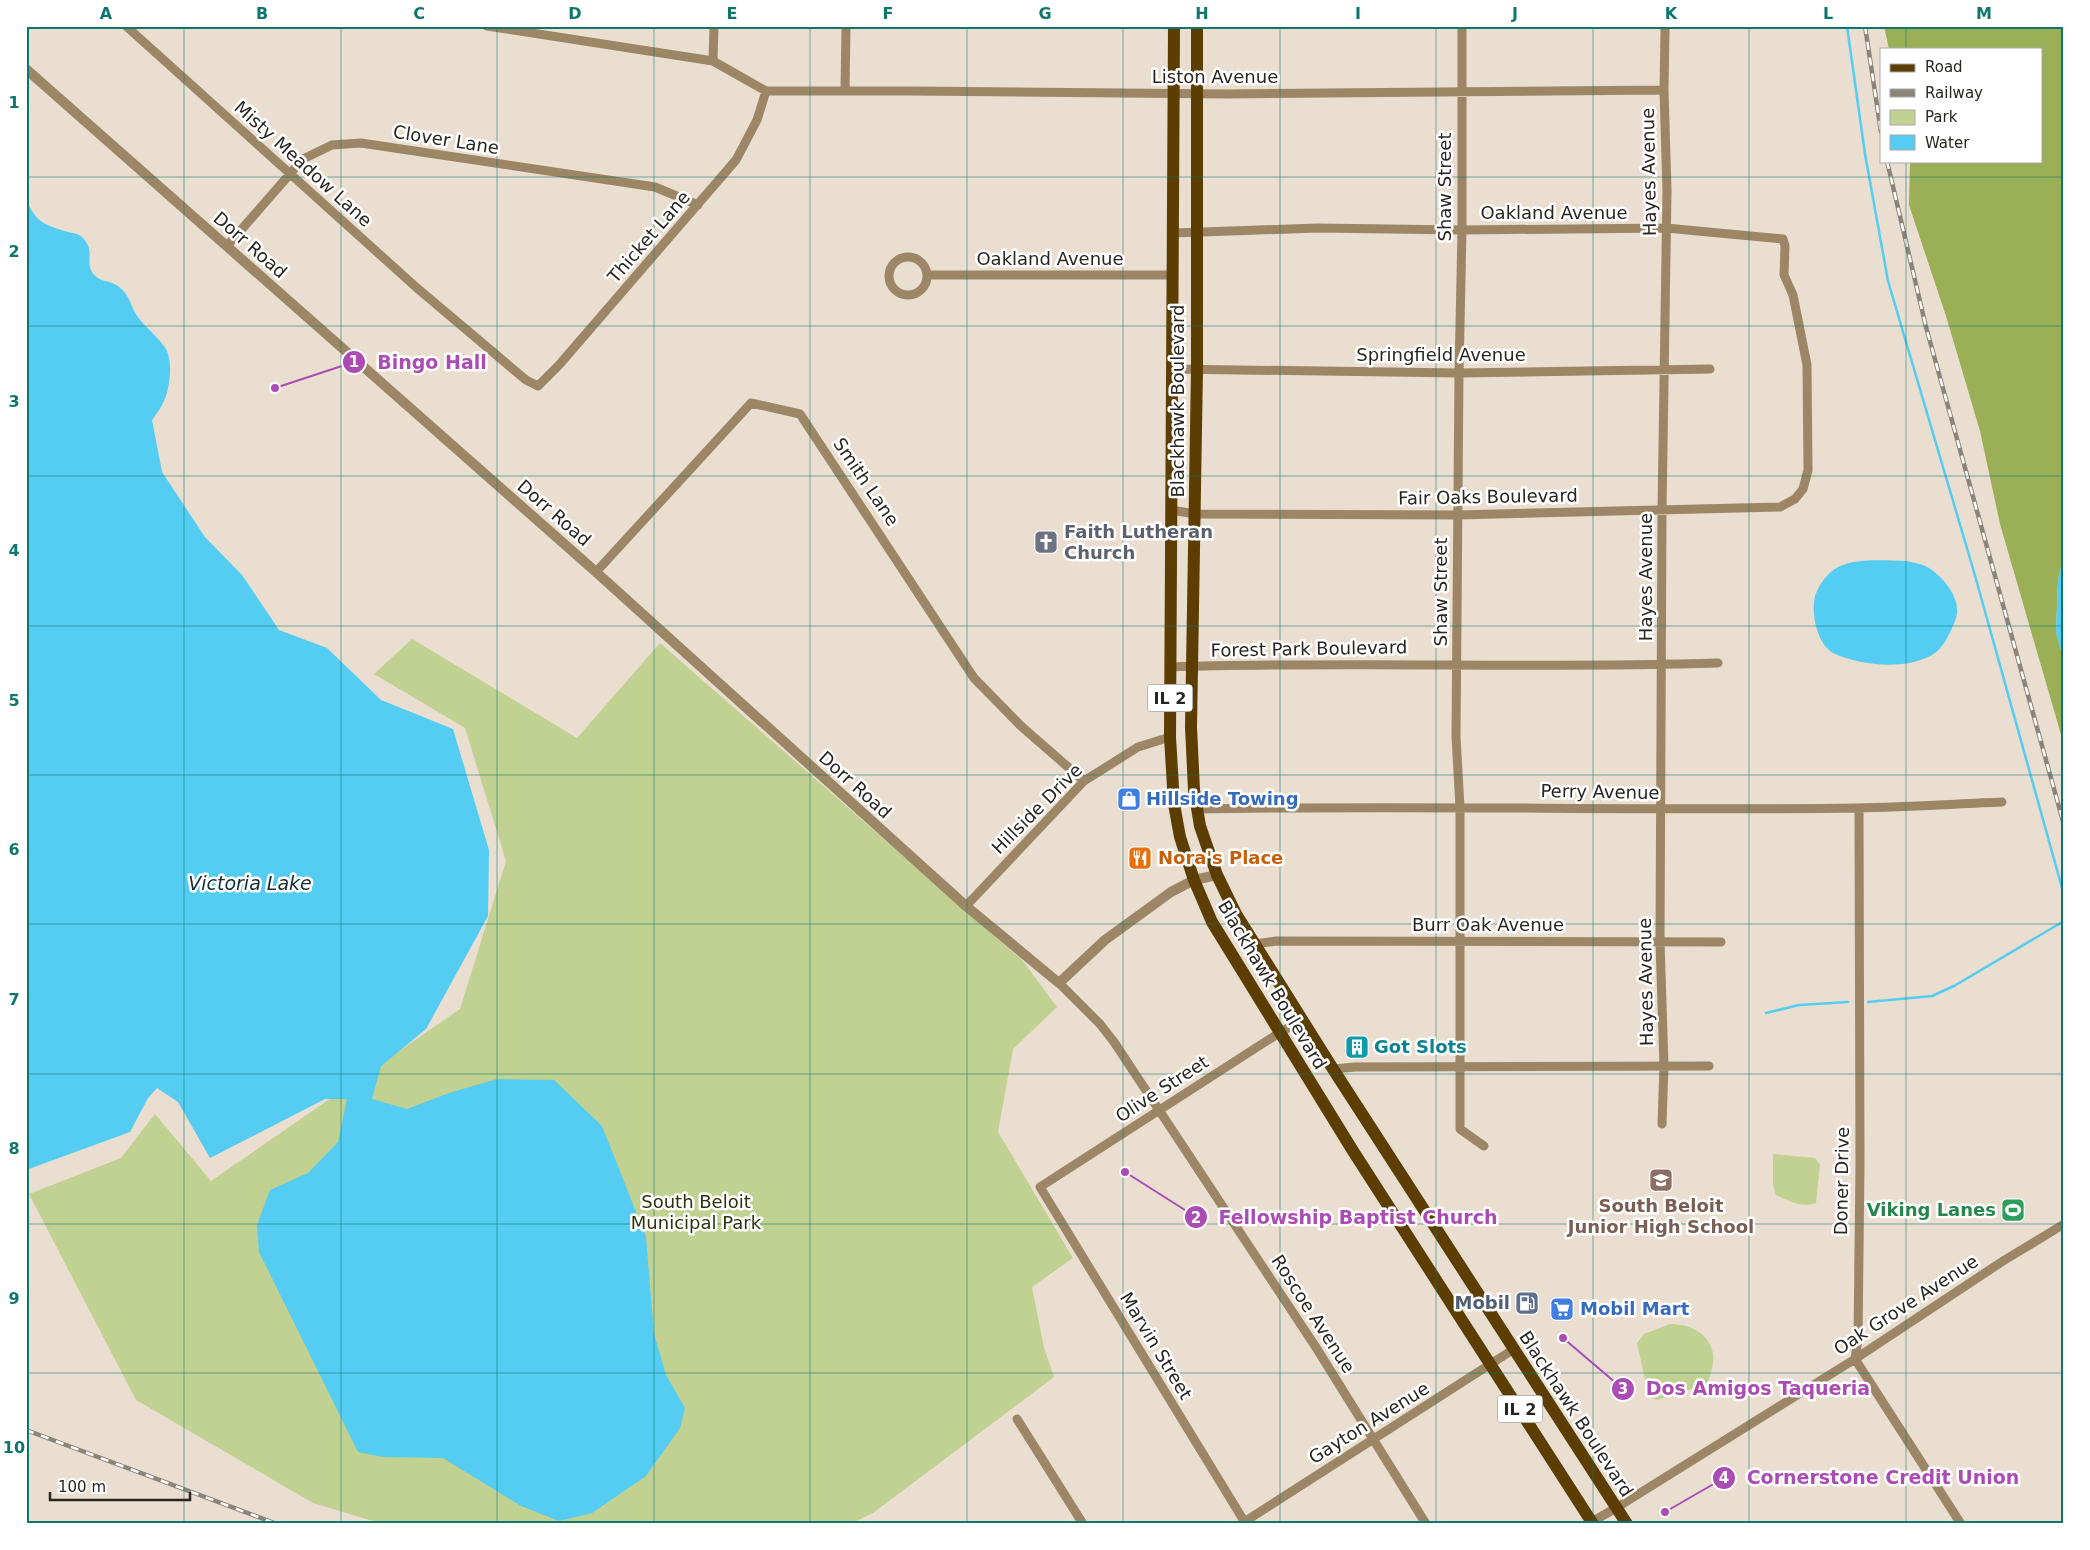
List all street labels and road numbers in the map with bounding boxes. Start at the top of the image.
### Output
street label: Liston Avenue [1152,66,1278,87]
street label: Misty Meadow Lane [230,96,376,231]
street label: Hayes Avenue [1637,108,1660,236]
street label: Clover Lane [392,121,501,158]
street label: Shaw Street [1434,132,1455,242]
street label: Thicket Lane [602,187,694,288]
street label: Oakland Avenue [1480,202,1628,223]
street label: Dorr Road [209,207,291,282]
street label: Oakland Avenue [976,248,1124,269]
street label: Blackhawk Boulevard [1167,304,1188,498]
street label: Springfield Avenue [1356,344,1526,365]
street label: Smith Lane [829,434,904,530]
street label: Dorr Road [513,475,595,550]
street label: Fair Oaks Boulevard [1398,484,1578,509]
street label: Hayes Avenue [1635,513,1656,641]
street label: Shaw Street [1430,537,1451,647]
street label: Forest Park Boulevard [1211,636,1407,661]
road number: IL 2 [1148,684,1192,711]
street label: Dorr Road [815,747,896,823]
street label: Hillside Drive [987,759,1086,858]
street label: Perry Avenue [1540,780,1660,803]
street label: Blackhawk Boulevard [1214,897,1331,1073]
street label: Burr Oak Avenue [1412,914,1564,935]
street label: Hayes Avenue [1634,918,1657,1046]
street label: Olive Street [1111,1051,1212,1126]
street label: Doner Drive [1830,1127,1853,1235]
street label: Oak Grove Avenue [1830,1250,1982,1359]
street label: Roscoe Avenue [1267,1251,1359,1377]
street label: Marvin Street [1116,1288,1197,1403]
street label: Blackhawk Boulevard [1515,1327,1638,1500]
street label: Gayton Avenue [1305,1377,1433,1468]
road number: IL 2 [1498,1396,1542,1422]

